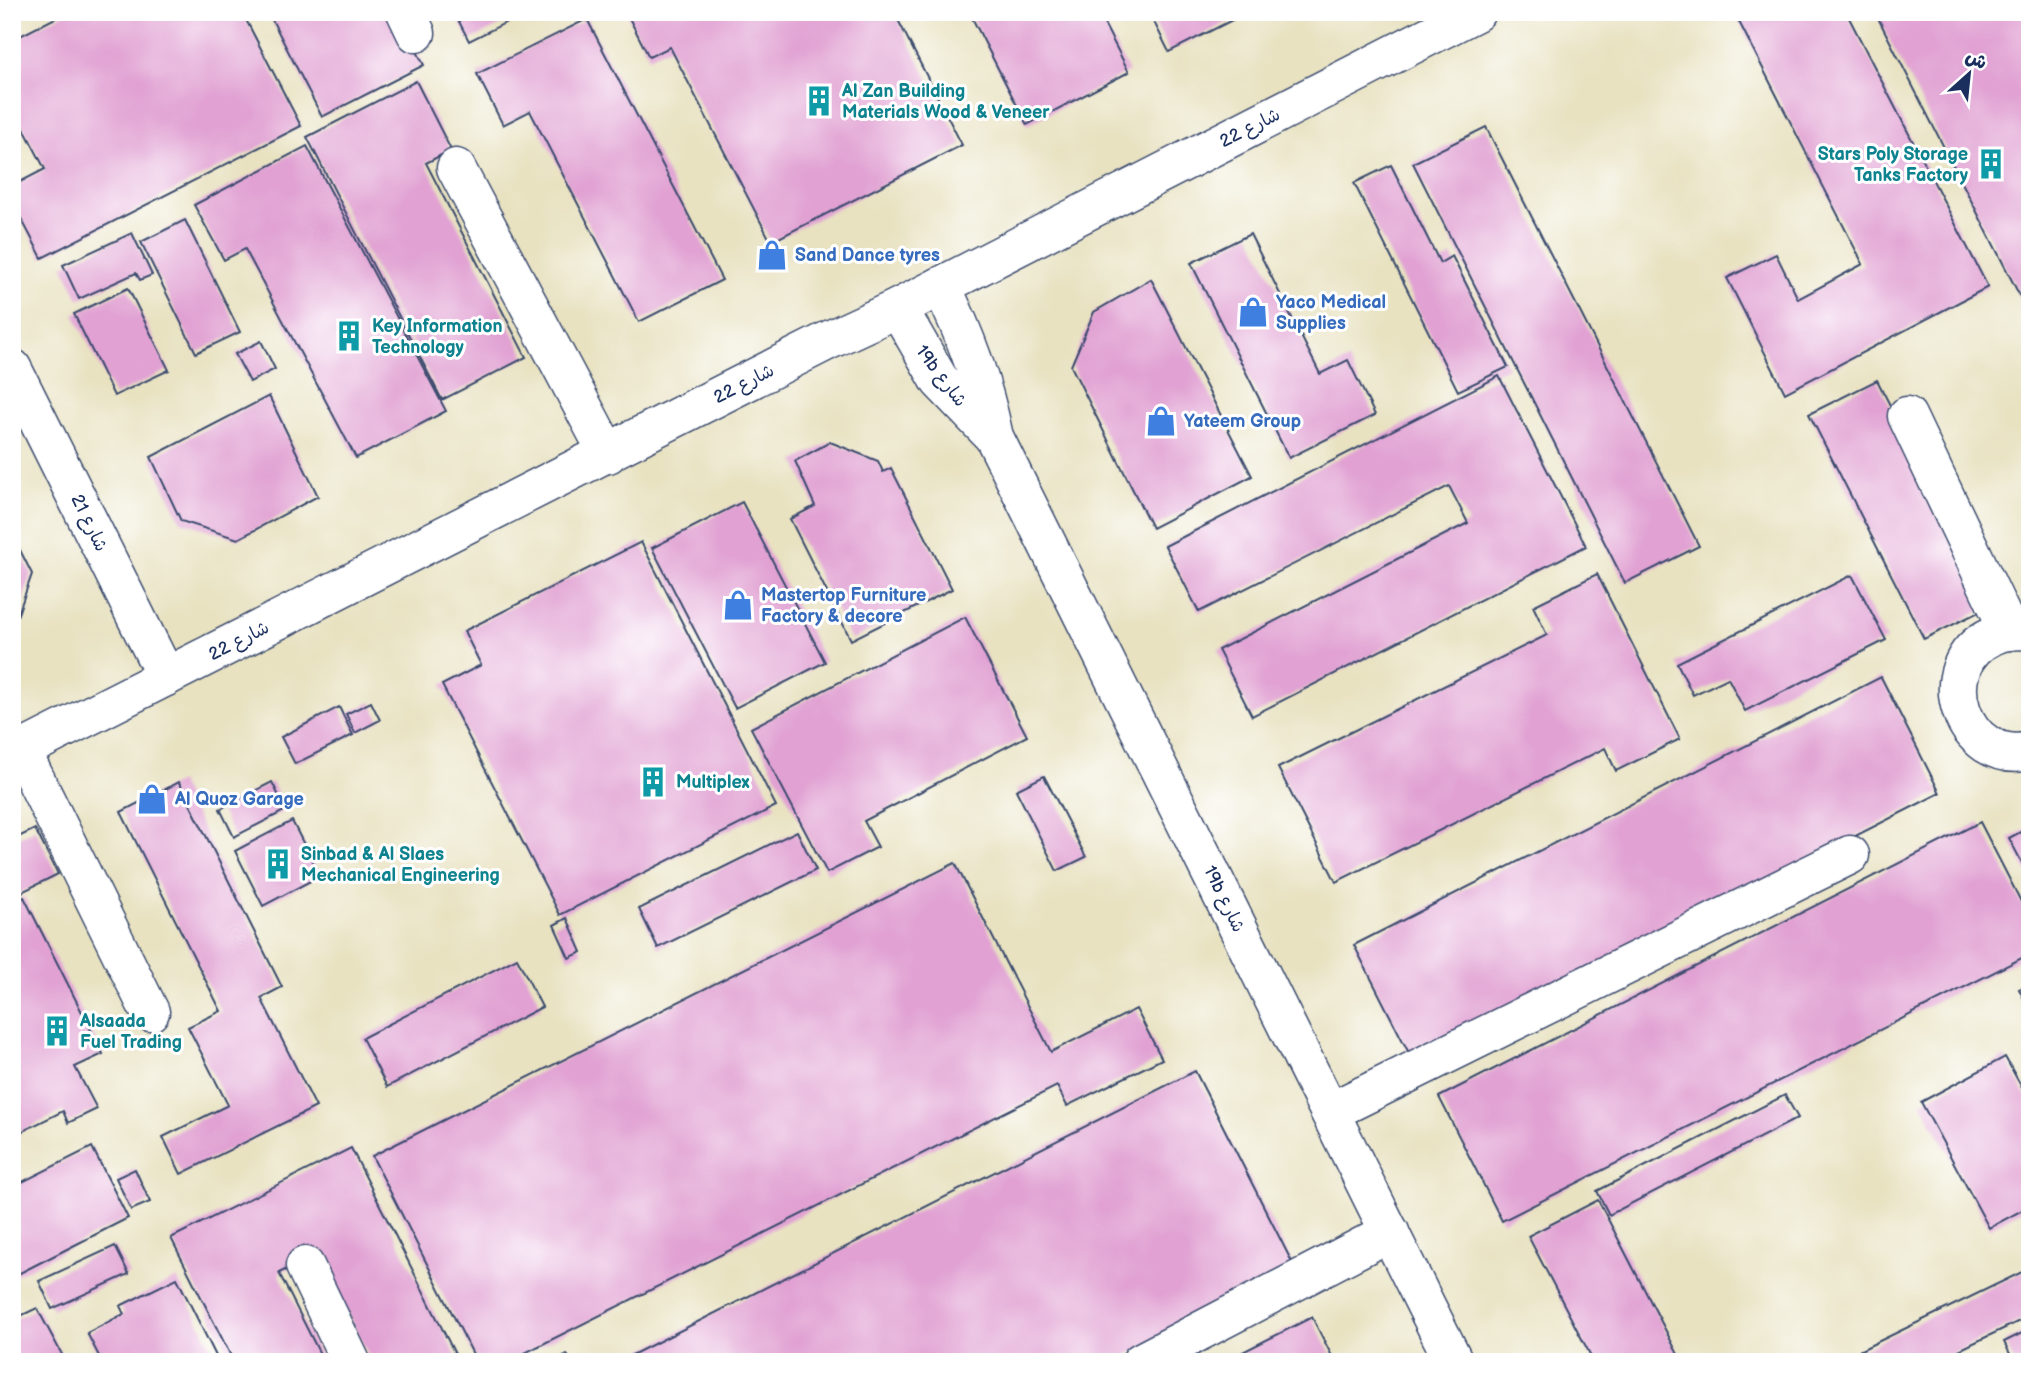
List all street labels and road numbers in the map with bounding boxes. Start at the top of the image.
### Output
street label: شارع 22 [1216,104,1284,153]
street label: 19b شارع [910,341,971,411]
street label: شارع 22 [710,360,778,409]
street label: شارع 21 [65,491,112,556]
street label: شارع 22 [205,617,273,666]
street label: 19b شارع [1198,862,1249,936]

